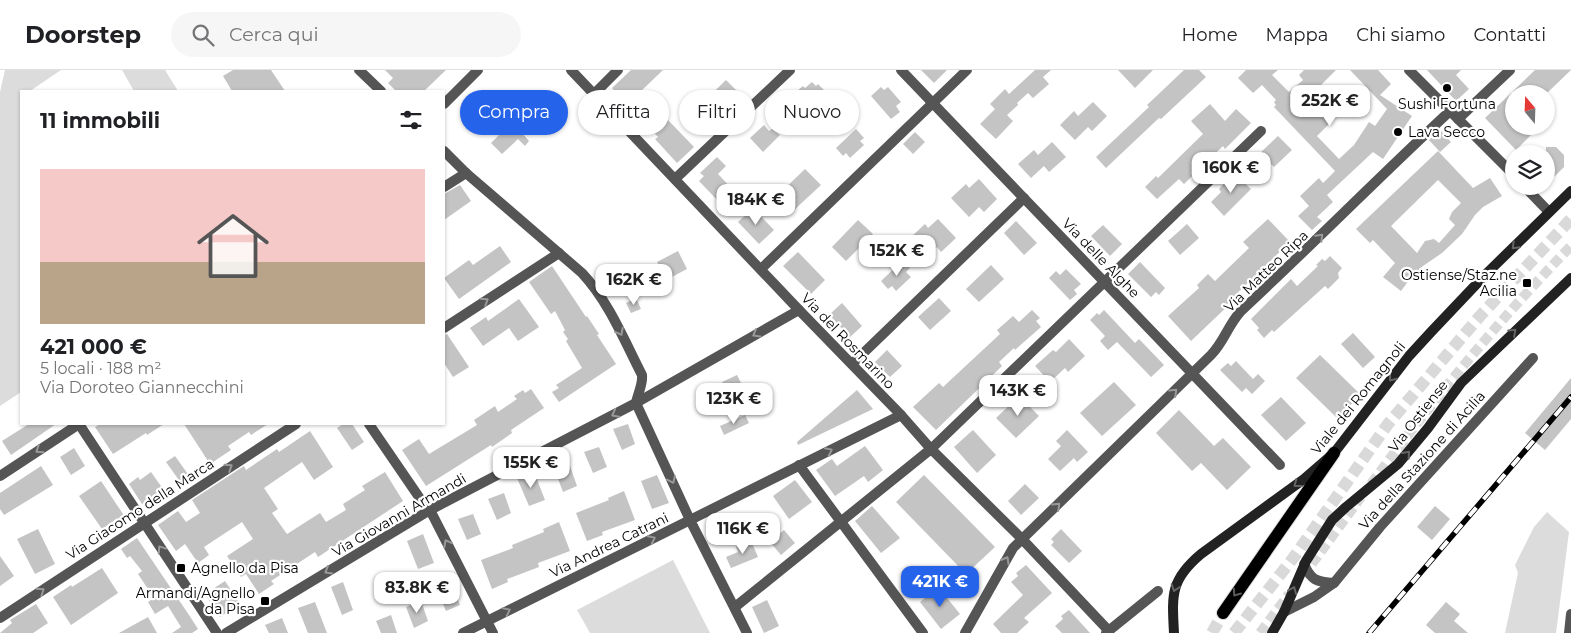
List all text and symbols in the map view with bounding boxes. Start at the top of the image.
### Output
search box [171,12,521,57]
text: Doorstep [25,20,141,49]
icon: search [189,21,217,49]
text: Cerca qui [229,23,319,46]
text: Home [1182,24,1238,46]
text: Mappa [1266,24,1328,46]
text: Chi siamo [1356,24,1445,46]
text: Contatti [1473,24,1546,46]
marker: Sushi Fortuna [1441,82,1453,94]
pin: 252K € [1289,85,1371,127]
north arrow [1505,85,1555,135]
map controls [1505,85,1555,195]
chip: Compra [460,90,568,135]
chip: Affitta [578,90,669,135]
chip: Filtri [679,90,755,135]
chip: Nuovo [765,90,859,135]
text: 252K € [1301,91,1359,110]
place label: Sushi Fortuna [1398,95,1496,113]
icon: filters [397,106,425,134]
text: 11 immobili [40,108,160,133]
place label: Lava Secco [1408,123,1485,141]
marker: Lava Secco [1392,126,1404,138]
button: layers [1505,145,1555,195]
pin: 160K € [1190,152,1272,194]
text: 160K € [1203,158,1259,177]
pin: 184K € [715,184,797,226]
text: 184K € [727,190,785,209]
icon: home [188,201,278,291]
street label: Via delle Alghe [1058,214,1144,302]
street label: Via Matteo Ripa [1220,226,1312,316]
pin: 152K € [856,234,938,277]
one-way arrow [1314,234,1323,243]
one-way arrow [1511,240,1520,249]
text: 152K € [870,241,924,260]
pin: 162K € [593,264,675,306]
place label: Ostiense/Staz.ne Acilia [1401,266,1517,300]
text: 162K € [606,270,662,289]
marker: Ostiense/Staz.ne Acilia [1521,277,1533,289]
street label: Via del Rosmarino [797,289,899,393]
one-way arrow [479,298,488,308]
one-way arrow [614,327,624,336]
one-way arrow [753,328,762,338]
one-way arrow [1508,329,1517,338]
text: 421 000 € [40,334,147,359]
street label: Viale dei Romagnoli [1307,338,1409,458]
text: 5 locali · 188 m² [40,359,161,378]
one-way arrow [1390,372,1398,381]
pin: 143K € [977,374,1059,417]
street label: Via Ostiense [1384,376,1452,456]
text: Via Doroteo Giannecchini [40,378,244,397]
text: 143K € [990,381,1046,400]
pin: 123K € [693,382,775,425]
street label: Via della Stazione di Acilia [1355,387,1489,533]
text: 123K € [707,389,761,408]
one-way arrow [1168,389,1177,398]
one-way arrow [611,408,620,418]
one-way arrow [36,443,45,453]
pin: 155K € [490,446,572,489]
one-way arrow [824,446,833,457]
one-way arrow [1401,450,1410,459]
text: 155K € [504,453,558,472]
street label: Via Giacomo della Marca [63,454,217,564]
one-way arrow [224,464,233,474]
street label: Via Giovanni Armandi [329,469,469,561]
one-way arrow [666,475,676,484]
one-way arrow [1293,478,1303,487]
one-way arrow [1051,502,1060,511]
street label: Via Andrea Catrani [547,508,671,582]
pin: 116K € [702,512,784,555]
text: 116K € [717,519,769,538]
one-way arrow [647,535,656,545]
one-way arrow [443,539,453,548]
one-way arrow [158,545,168,554]
one-way arrow [1000,557,1010,566]
place label: Agnello da Pisa [191,559,299,577]
marker: Agnello da Pisa [175,562,187,574]
one-way arrow [325,565,334,575]
pin: 421K € [899,566,981,608]
pin: 83.8K € [371,572,463,614]
text: 421K € [912,572,968,591]
text: 83.8K € [385,578,449,597]
place label: Armandi/Agnello da Pisa [136,584,255,618]
one-way arrow [1171,584,1181,592]
one-way arrow [1288,586,1298,594]
one-way arrow [1233,587,1242,597]
one-way arrow [35,588,44,597]
marker: Armandi/Agnello da Pisa [259,595,271,607]
one-way arrow [501,608,510,618]

